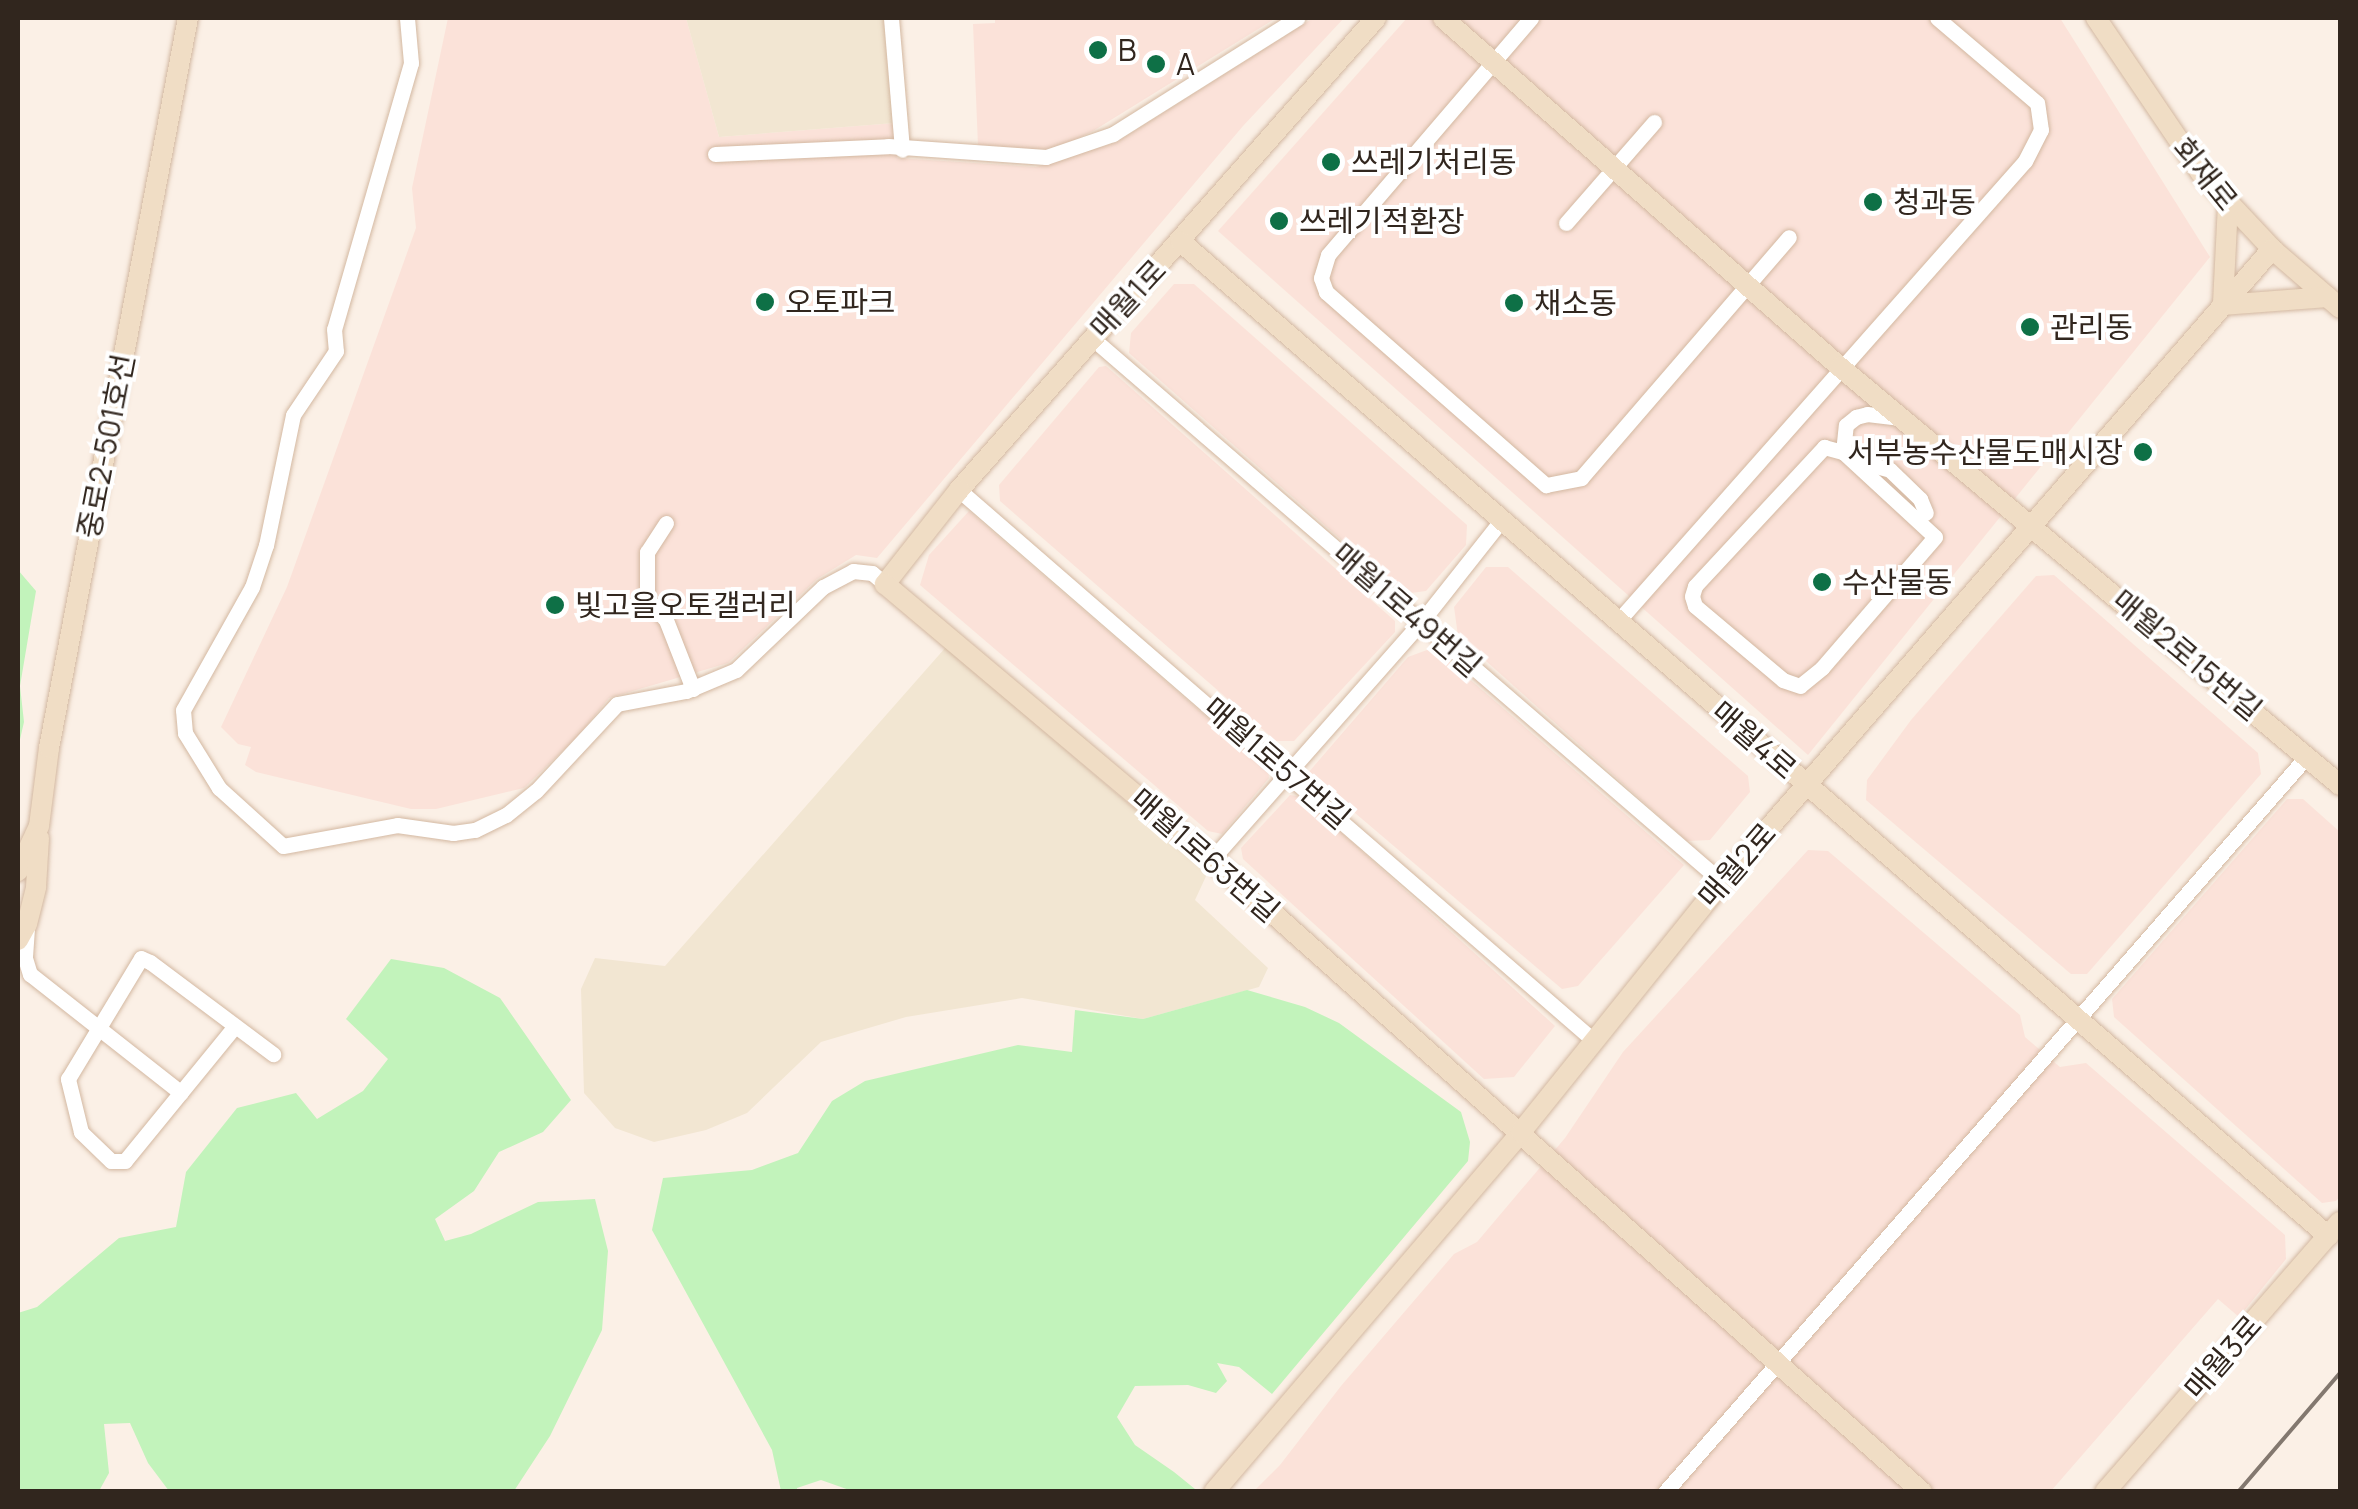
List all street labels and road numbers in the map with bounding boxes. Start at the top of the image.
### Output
street label: 회재로 [2165,130,2245,218]
street label: 매월1로 [1083,252,1173,346]
street label: 중로2-501호선 [70,351,142,541]
street label: 매월1로49번길 [1325,536,1489,684]
street label: 매월2로15번길 [2105,582,2269,728]
street label: 매월1로57번길 [1196,690,1358,836]
street label: 매월4로 [1704,693,1804,787]
street label: 매월1로63번길 [1123,781,1287,929]
street label: 매월2로 [1691,815,1783,915]
street label: 매월3로 [2177,1308,2269,1406]

